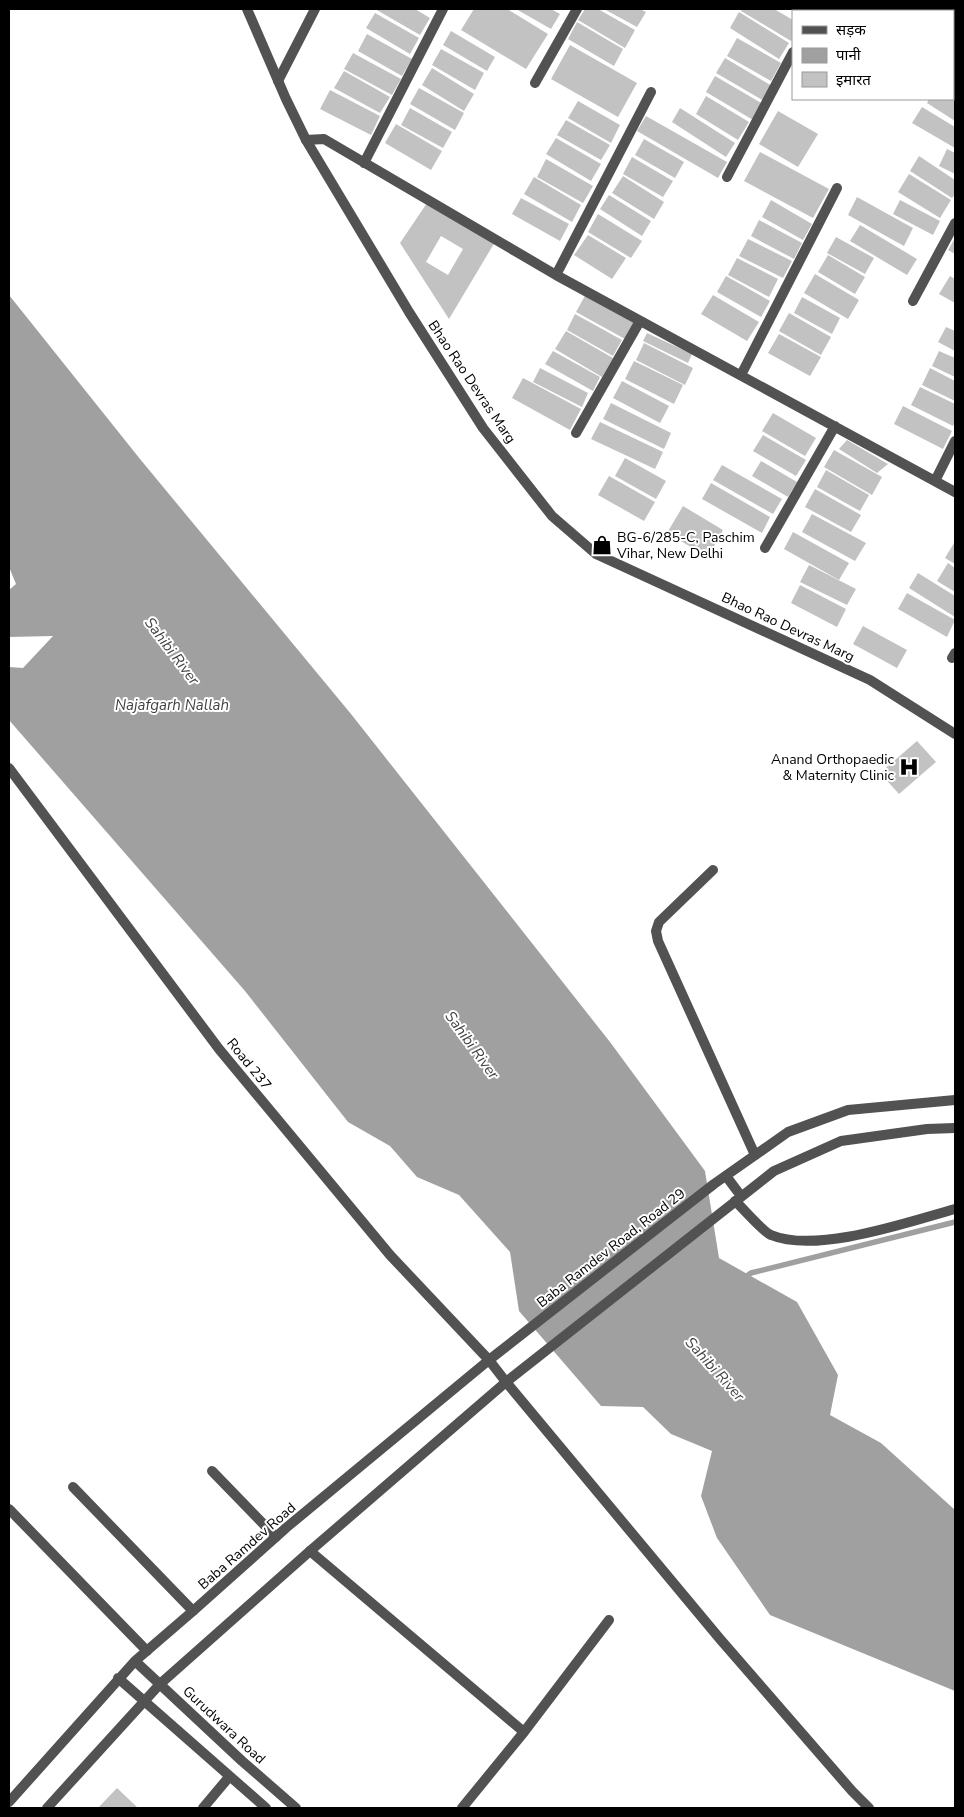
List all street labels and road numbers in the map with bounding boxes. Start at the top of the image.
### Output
street label: Bhao Rao Devras Marg [424,317,520,447]
street label: Bhao Rao Devras Marg [718,588,858,666]
street label: Road 237 [222,1034,276,1094]
street label: Baba Ramdev Road, Road 29 [533,1184,689,1312]
street label: Baba Ramdev Road [194,1498,300,1594]
street label: Gurudwara Road [179,1682,269,1768]

